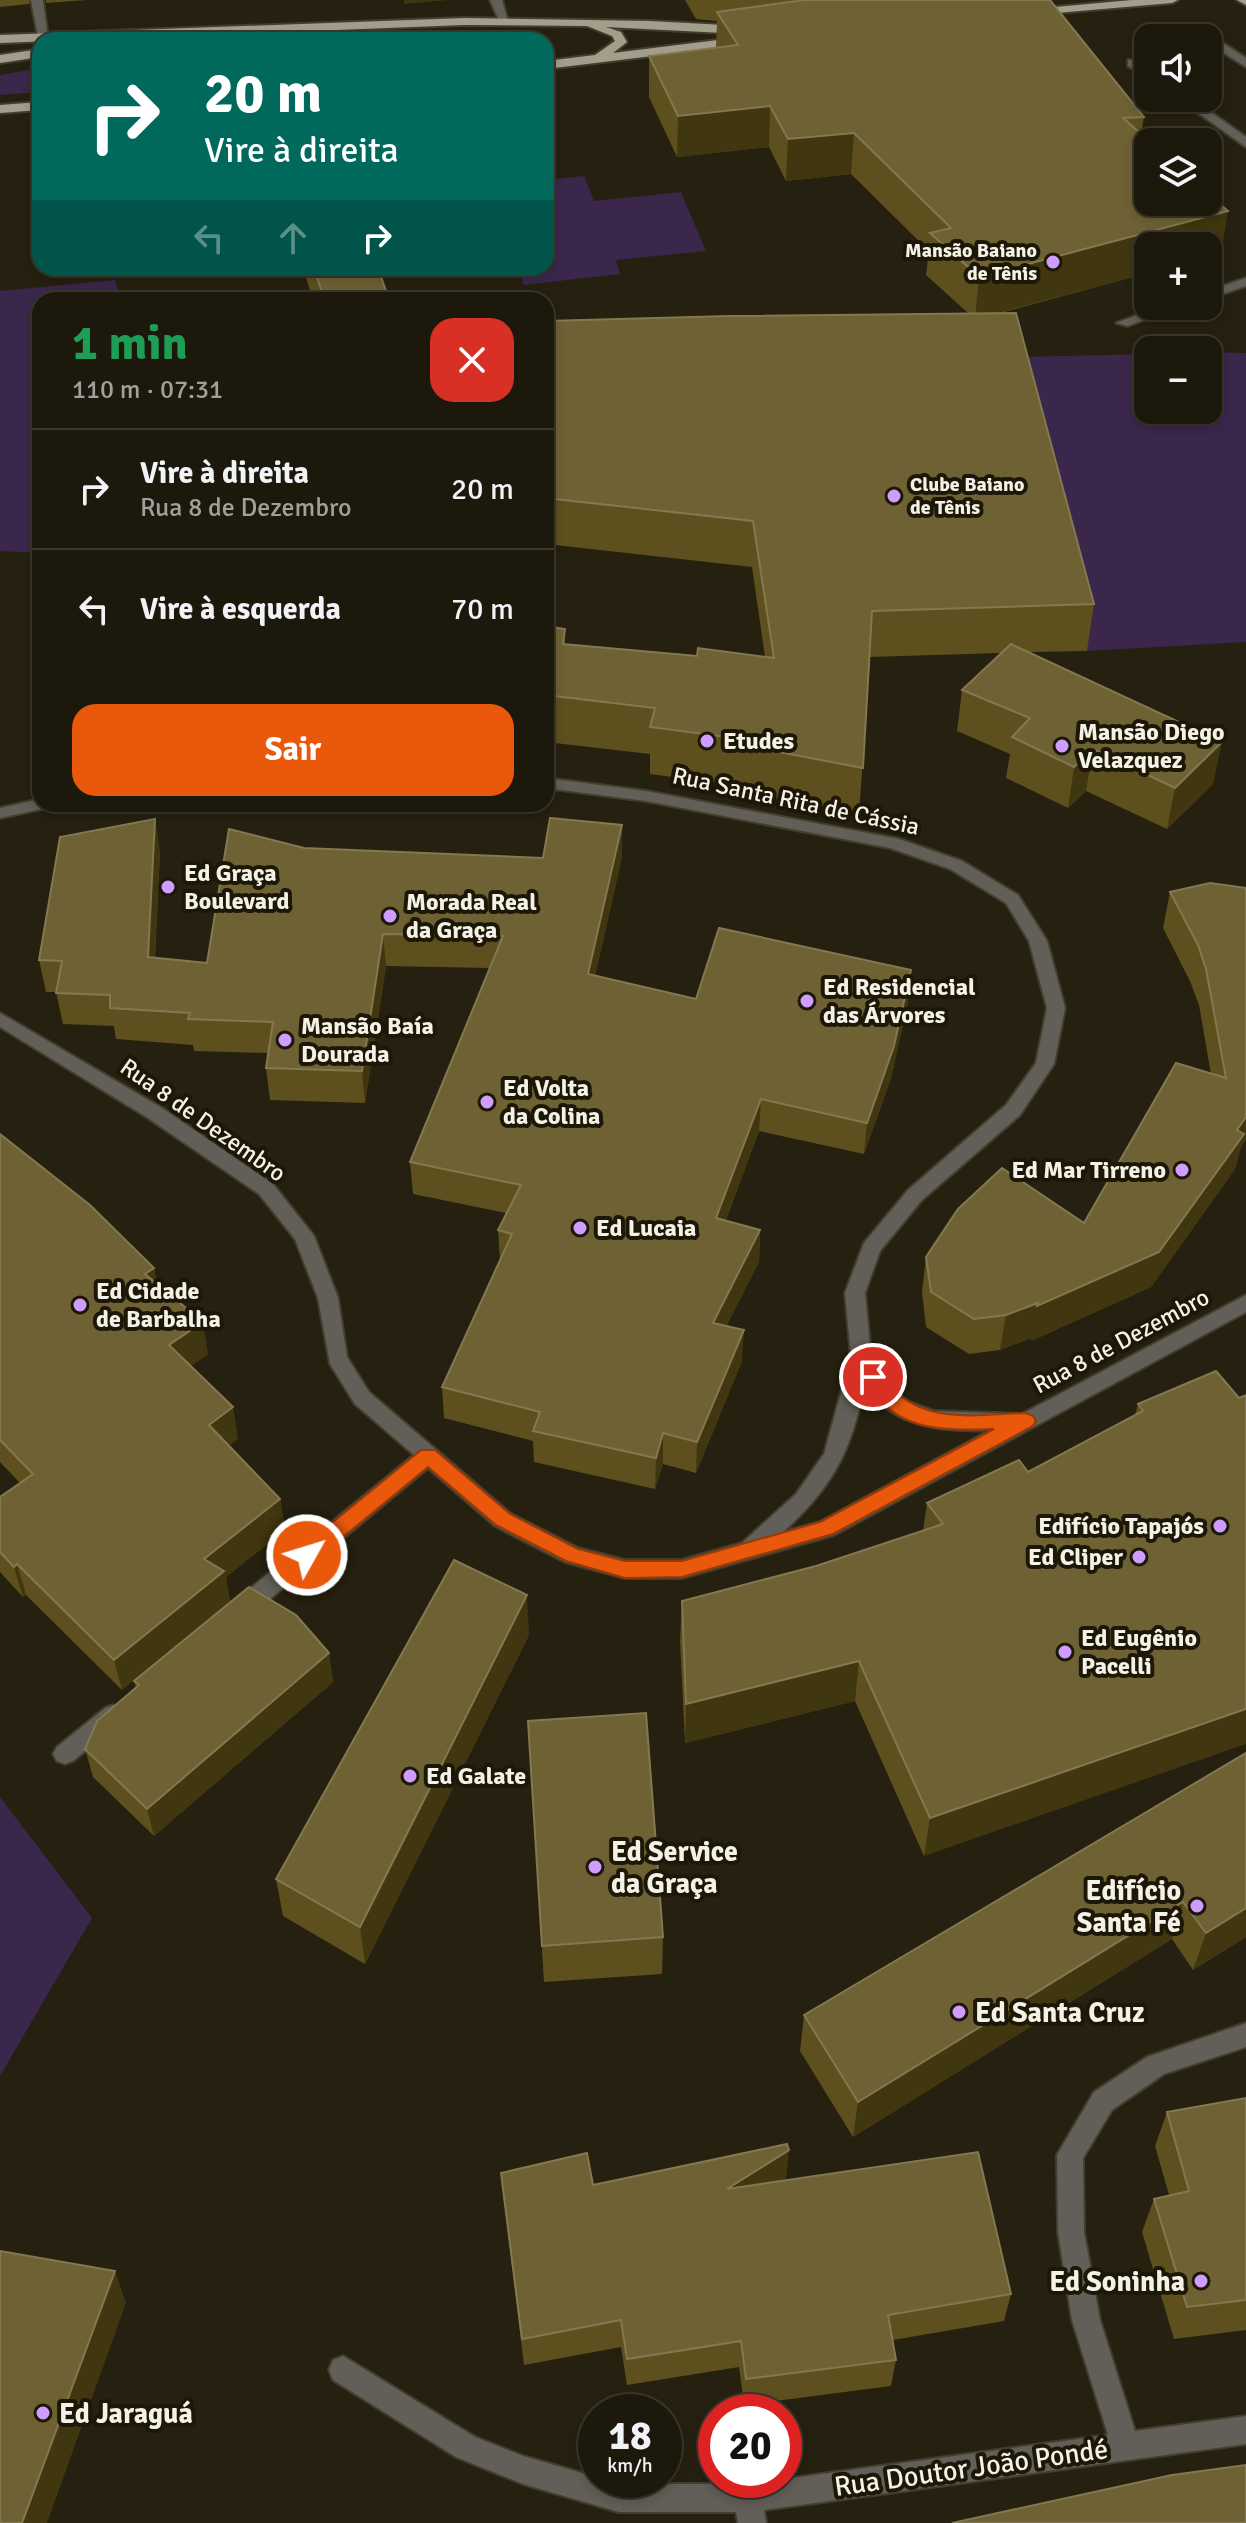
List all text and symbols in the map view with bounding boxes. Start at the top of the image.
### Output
map controls [1134,24,1222,424]
button: sound [1134,24,1222,112]
text: 20 m [204,59,322,128]
icon: right [72,64,176,168]
text: Vire à direita [204,128,399,173]
button: layers [1134,128,1222,216]
icon: left [187,216,231,260]
icon: ahead [271,216,315,260]
icon: right [355,216,399,260]
button: + [1134,232,1222,320]
place label: Mansão Baiano de Tênis [905,238,1037,286]
marker: Mansão Baiano de Tênis [1044,253,1062,271]
text: 1 min [72,314,188,373]
button: close [430,318,514,402]
button: − [1134,336,1222,424]
text: 110 m · 07:31 [72,374,223,406]
text: Vire à direita [140,455,309,492]
icon: right [72,467,116,511]
text: 20 m [451,471,514,508]
place label: Clube Baiano de Tênis [910,472,1024,520]
marker: Clube Baiano de Tênis [885,487,903,505]
text: Rua 8 de Dezembro [140,492,352,524]
icon: left [72,587,116,631]
text: Vire à esquerda [140,591,341,628]
text: 70 m [451,591,514,628]
button: Sair [72,704,514,796]
place label: Mansão Diego Velazquez [1078,717,1225,775]
place label: Etudes [723,726,795,756]
marker: Etudes [698,732,716,750]
marker: Mansão Diego Velazquez [1053,737,1071,755]
street label: Rua Santa Rita de Cássia [670,760,922,842]
place label: Ed Graça Boulevard [184,858,289,916]
marker: Ed Graça Boulevard [159,878,177,896]
place label: Morada Real da Graça [406,887,537,945]
marker: Morada Real da Graça [381,907,399,925]
place label: Ed Residencial das Árvores [823,972,976,1030]
marker: Ed Residencial das Árvores [798,992,816,1010]
place label: Mansão Baía Dourada [301,1011,434,1069]
marker: Mansão Baía Dourada [276,1031,294,1049]
street label: Rua 8 de Dezembro [114,1052,292,1188]
place label: Ed Volta da Colina [503,1073,600,1131]
marker: Ed Volta da Colina [478,1093,496,1111]
place label: Ed Mar Tirreno [1011,1155,1166,1185]
marker: Ed Mar Tirreno [1173,1161,1191,1179]
place label: Ed Lucaia [596,1213,696,1243]
marker: Ed Lucaia [571,1219,589,1237]
place label: Ed Cidade de Barbalha [96,1276,221,1334]
street label: Rua 8 de Dezembro [1028,1282,1214,1400]
marker: Ed Cidade de Barbalha [71,1296,89,1314]
pin [839,1343,907,1411]
icon: arrive [851,1355,895,1399]
place label: Edifício Tapajós [1038,1511,1204,1541]
position arrow [265,1513,349,1597]
marker: Edifício Tapajós [1211,1517,1229,1535]
place label: Ed Cliper [1028,1542,1123,1572]
marker: Ed Cliper [1130,1548,1148,1566]
place label: Ed Eugênio Pacelli [1081,1623,1197,1681]
marker: Ed Eugênio Pacelli [1056,1643,1074,1661]
place label: Ed Galate [426,1761,526,1791]
marker: Ed Galate [401,1767,419,1785]
place label: Ed Service da Graça [611,1835,738,1901]
marker: Ed Service da Graça [586,1858,604,1876]
place label: Edifício Santa Fé [1077,1874,1181,1940]
marker: Edifício Santa Fé [1188,1897,1206,1915]
place label: Ed Santa Cruz [975,1996,1145,2030]
marker: Ed Santa Cruz [950,2003,968,2021]
place label: Ed Soninha [1049,2265,1185,2299]
marker: Ed Soninha [1192,2272,1210,2290]
speed limit sign: 20 [698,2394,802,2498]
place label: Ed Jaraguá [59,2397,193,2431]
marker: Ed Jaraguá [34,2404,52,2422]
text: 18 [608,2411,652,2461]
street label: Rua Doutor João Pondé [832,2432,1110,2504]
text: km/h [607,2453,653,2478]

